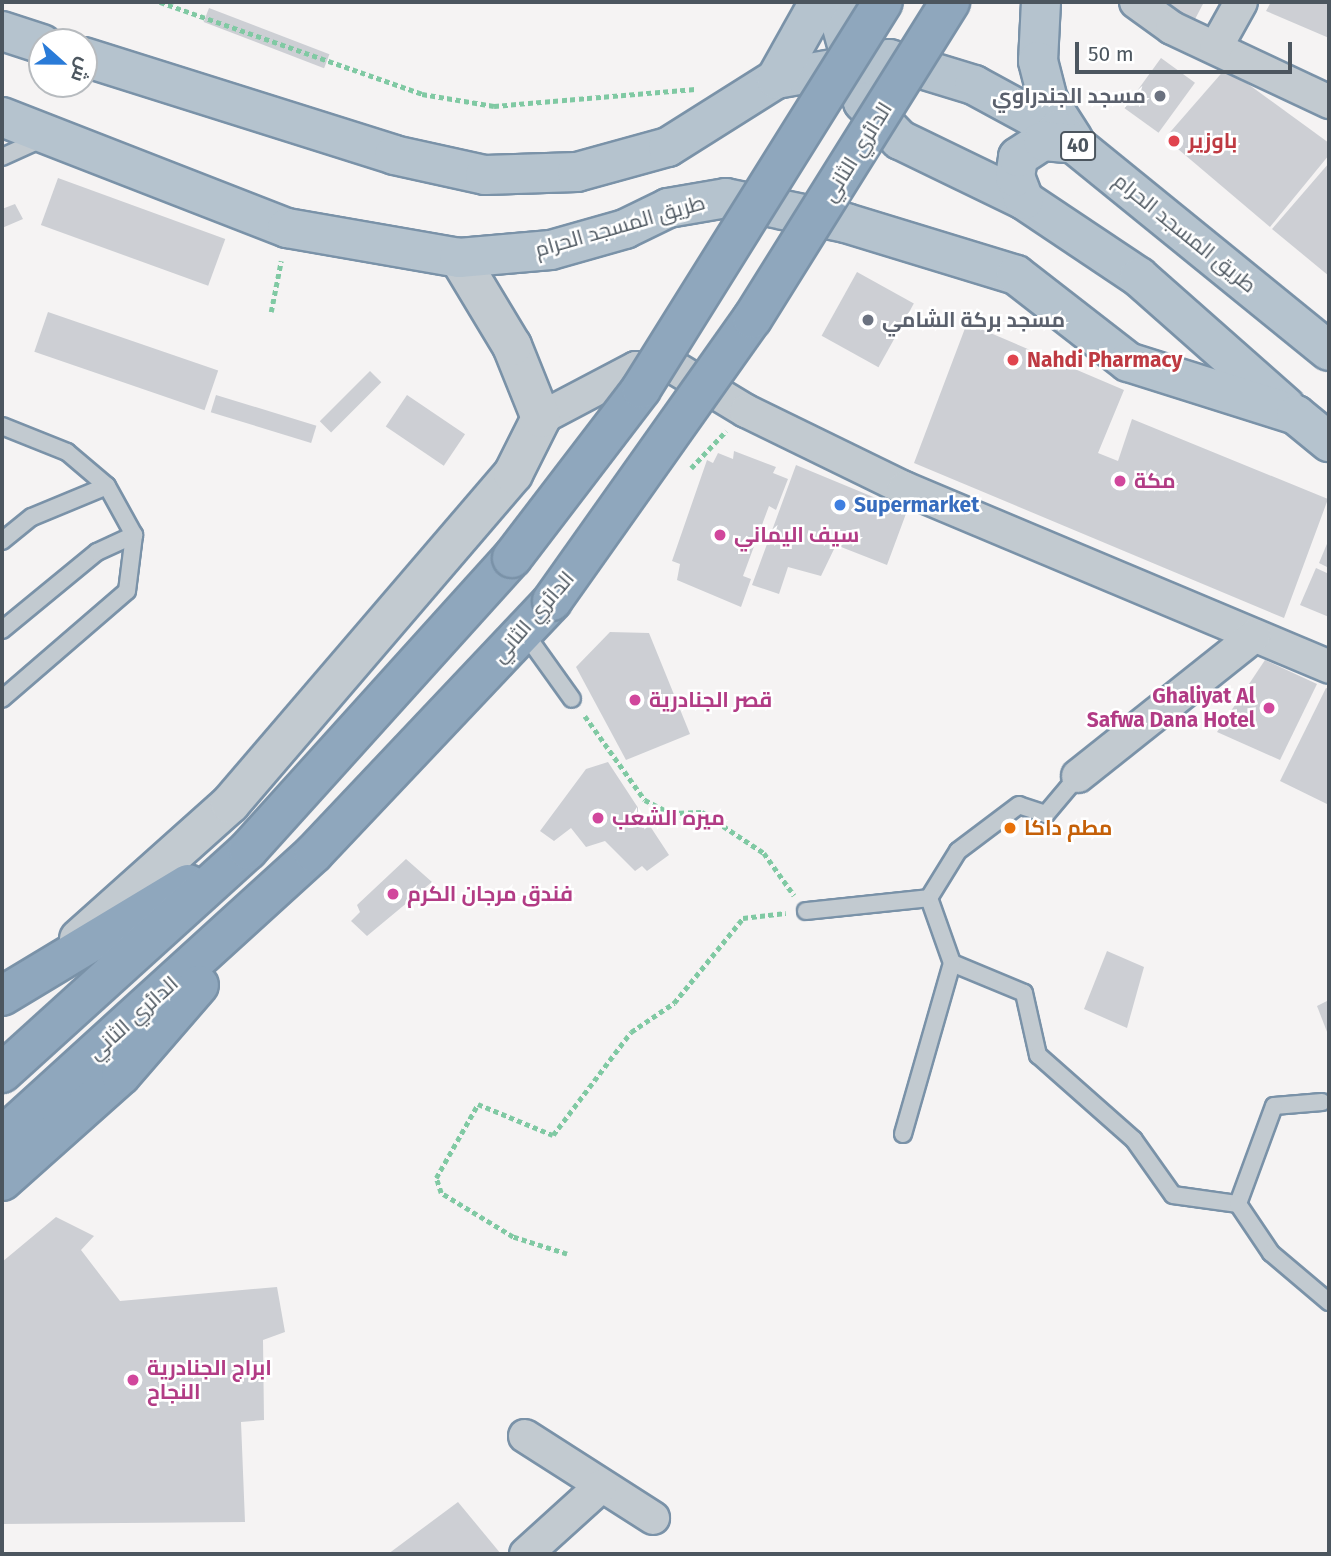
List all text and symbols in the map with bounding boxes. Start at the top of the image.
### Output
north arrow [28,28,98,98]
scale bar [1079,28,1296,72]
text: 50 m [1088,41,1134,67]
text: ش [66,54,96,85]
place label: مسجد الجندراوي [992,83,1146,109]
marker: مسجد الجندراوي [1152,88,1168,104]
street label: الدائري الثاني [816,98,898,206]
place label: باوزير [1188,128,1237,154]
road number: 40 [1059,130,1097,162]
marker: باوزير [1166,133,1182,149]
street label: طريق المسجد الحرام [1109,168,1261,298]
street label: طريق المسجد الحرام [532,190,708,262]
place label: مسجد بركة الشامي [882,307,1065,333]
marker: مسجد بركة الشامي [860,312,876,328]
place label: Nahdi Pharmacy [1027,347,1182,373]
marker: Nahdi Pharmacy [1005,352,1021,368]
place label: مكة [1134,468,1176,494]
marker: مكة [1112,473,1128,489]
place label: Supermarket [854,492,979,518]
marker: Supermarket [832,497,848,513]
place label: سيف اليماني [734,522,859,548]
marker: سيف اليماني [712,527,728,543]
street label: الدائري الثاني [487,566,579,668]
place label: Ghaliyat Al Safwa Dana Hotel [1087,683,1255,733]
place label: قصر الجنادرية [649,687,772,713]
marker: قصر الجنادرية [627,692,643,708]
marker: Ghaliyat Al Safwa Dana Hotel [1261,700,1277,716]
place label: ميره الشعب [612,805,725,831]
marker: ميره الشعب [590,810,606,826]
place label: مطم داكا [1024,815,1112,841]
marker: مطم داكا [1002,820,1018,836]
place label: فندق مرجان الكرم [407,881,573,907]
marker: فندق مرجان الكرم [385,886,401,902]
street label: الدائري الثاني [83,971,183,1065]
place label: ابراج الجنادرية النجاح [147,1355,272,1405]
marker: ابراج الجنادرية النجاح [125,1372,141,1388]

